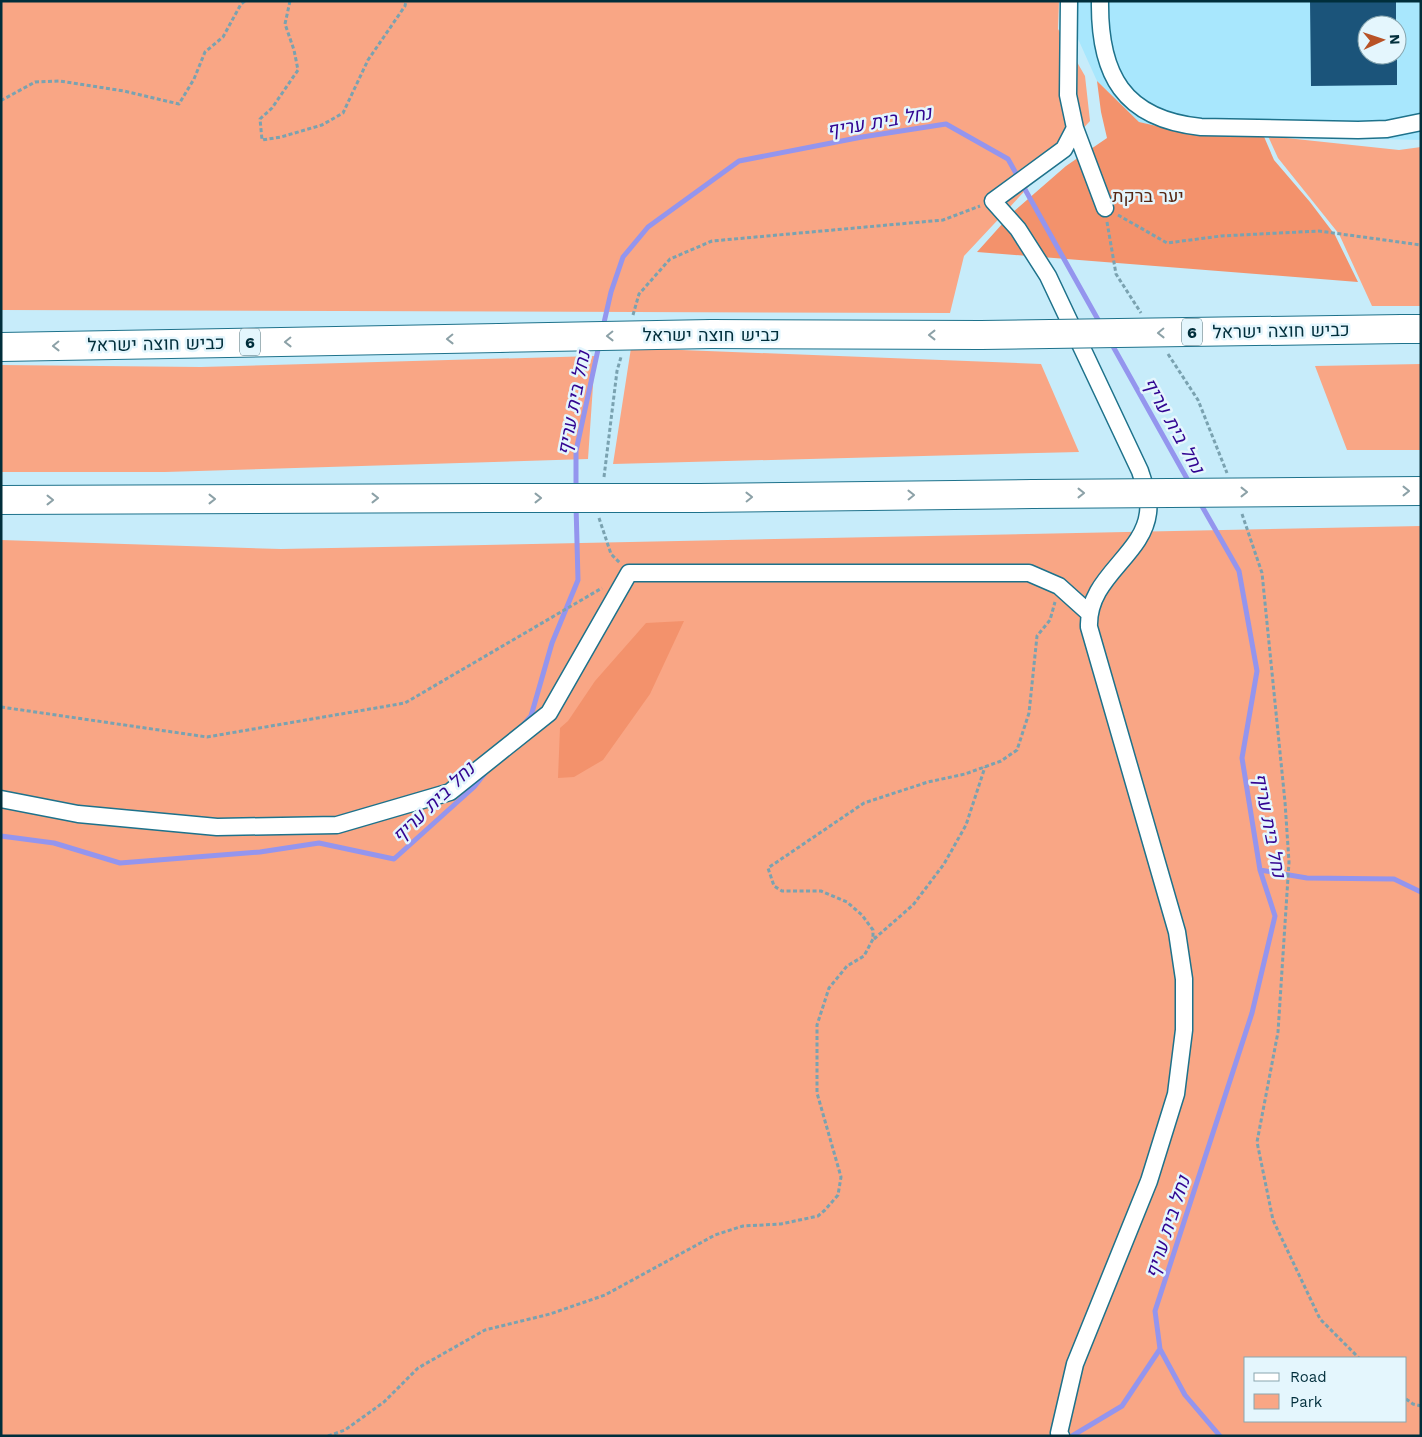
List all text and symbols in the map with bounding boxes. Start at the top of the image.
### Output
north arrow [1357,15,1407,65]
text: N [1387,34,1403,45]
water label: נחל בית עריף [825,101,934,142]
park label: יער ברקת [1112,185,1184,206]
road number: 6 [1182,318,1202,346]
street label: כביש חוצה ישראל [1212,319,1350,342]
street label: כביש חוצה ישראל [642,324,780,345]
road number: 6 [240,328,260,356]
one-way arrow [1156,328,1164,338]
one-way arrow [928,330,936,340]
one-way arrow [606,331,614,341]
street label: כביש חוצה ישראל [87,332,225,355]
one-way arrow [446,334,454,344]
one-way arrow [284,337,292,347]
one-way arrow [51,340,59,351]
water label: נחל בית עריף [552,348,595,457]
water label: נחל בית עריף [1138,373,1210,478]
one-way arrow [1403,486,1411,497]
one-way arrow [1240,487,1248,497]
one-way arrow [1078,488,1086,498]
one-way arrow [908,490,915,500]
one-way arrow [745,492,753,502]
one-way arrow [371,493,379,504]
one-way arrow [534,493,542,503]
one-way arrow [209,494,217,504]
one-way arrow [46,495,54,505]
water label: נחל בית עריף [387,757,480,847]
water label: נחל בית עריף [1248,771,1291,880]
water label: נחל בית עריף [1140,1172,1195,1281]
legend [1244,1357,1407,1422]
text: Road [1290,1368,1327,1386]
text: Park [1290,1393,1323,1411]

